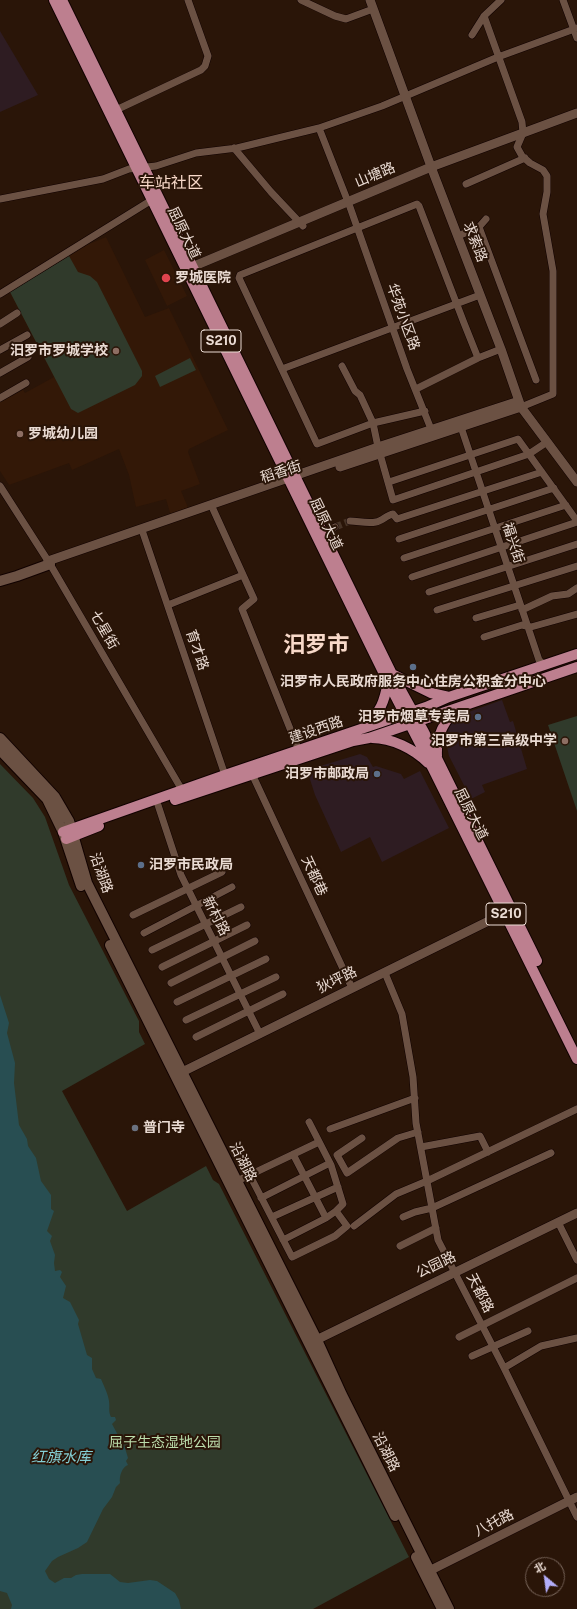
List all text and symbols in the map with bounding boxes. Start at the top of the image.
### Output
street label: 山塘路 [352,159,398,191]
district label: 车站社区 [139,173,203,193]
street label: 屈原大道 [164,204,204,262]
street label: 求索路 [460,219,490,265]
place label: 罗城医院 [175,270,231,286]
marker: 罗城医院 [160,272,172,284]
street label: 华苑小区路 [383,281,423,353]
road number: S210 [201,330,241,352]
place label: 汨罗市罗城学校 [10,343,108,359]
marker: 汨罗市罗城学校 [111,346,121,356]
place label: 罗城幼儿园 [28,426,98,442]
marker: 罗城幼儿园 [15,429,25,439]
street label: 稻香街 [258,458,304,486]
street label: 屈原大道 [306,495,346,553]
street label: 福兴街 [499,520,527,566]
street label: 七星街 [86,608,122,652]
street label: 育才路 [182,627,212,673]
district label: 汨罗市 [283,632,349,658]
marker: 汨罗市人民政府服务中心住房公积金分中心 [408,662,418,672]
place label: 汨罗市人民政府服务中心住房公积金分中心 [280,674,546,690]
place label: 汨罗市烟草专卖局 [358,709,470,725]
marker: 汨罗市烟草专卖局 [473,712,483,722]
street label: 建设西路 [287,713,345,747]
place label: 汨罗市第三高级中学 [431,733,557,749]
marker: 汨罗市第三高级中学 [560,736,570,746]
place label: 汨罗市邮政局 [285,766,369,782]
marker: 汨罗市邮政局 [372,769,382,779]
street label: 屈原大道 [451,785,491,843]
street label: 沿湖路 [86,850,116,896]
street label: 天都巷 [298,853,330,899]
place label: 汨罗市民政局 [149,857,233,873]
marker: 汨罗市民政局 [136,860,146,870]
street label: 新村路 [199,893,233,939]
road number: S210 [486,903,526,925]
street label: 狄坪路 [314,963,360,997]
place label: 普门寺 [143,1120,185,1136]
marker: 普门寺 [130,1123,140,1133]
street label: 沿湖路 [226,1139,260,1185]
street label: 公园路 [413,1248,459,1282]
street label: 天都路 [463,1270,497,1316]
street label: 沿湖路 [369,1429,403,1475]
park label: 屈子生态湿地公园 [109,1435,221,1451]
water label: 红旗水库 [31,1448,91,1466]
street label: 八托路 [471,1506,517,1540]
north arrow [525,1557,565,1597]
text: 北 [532,1559,547,1575]

